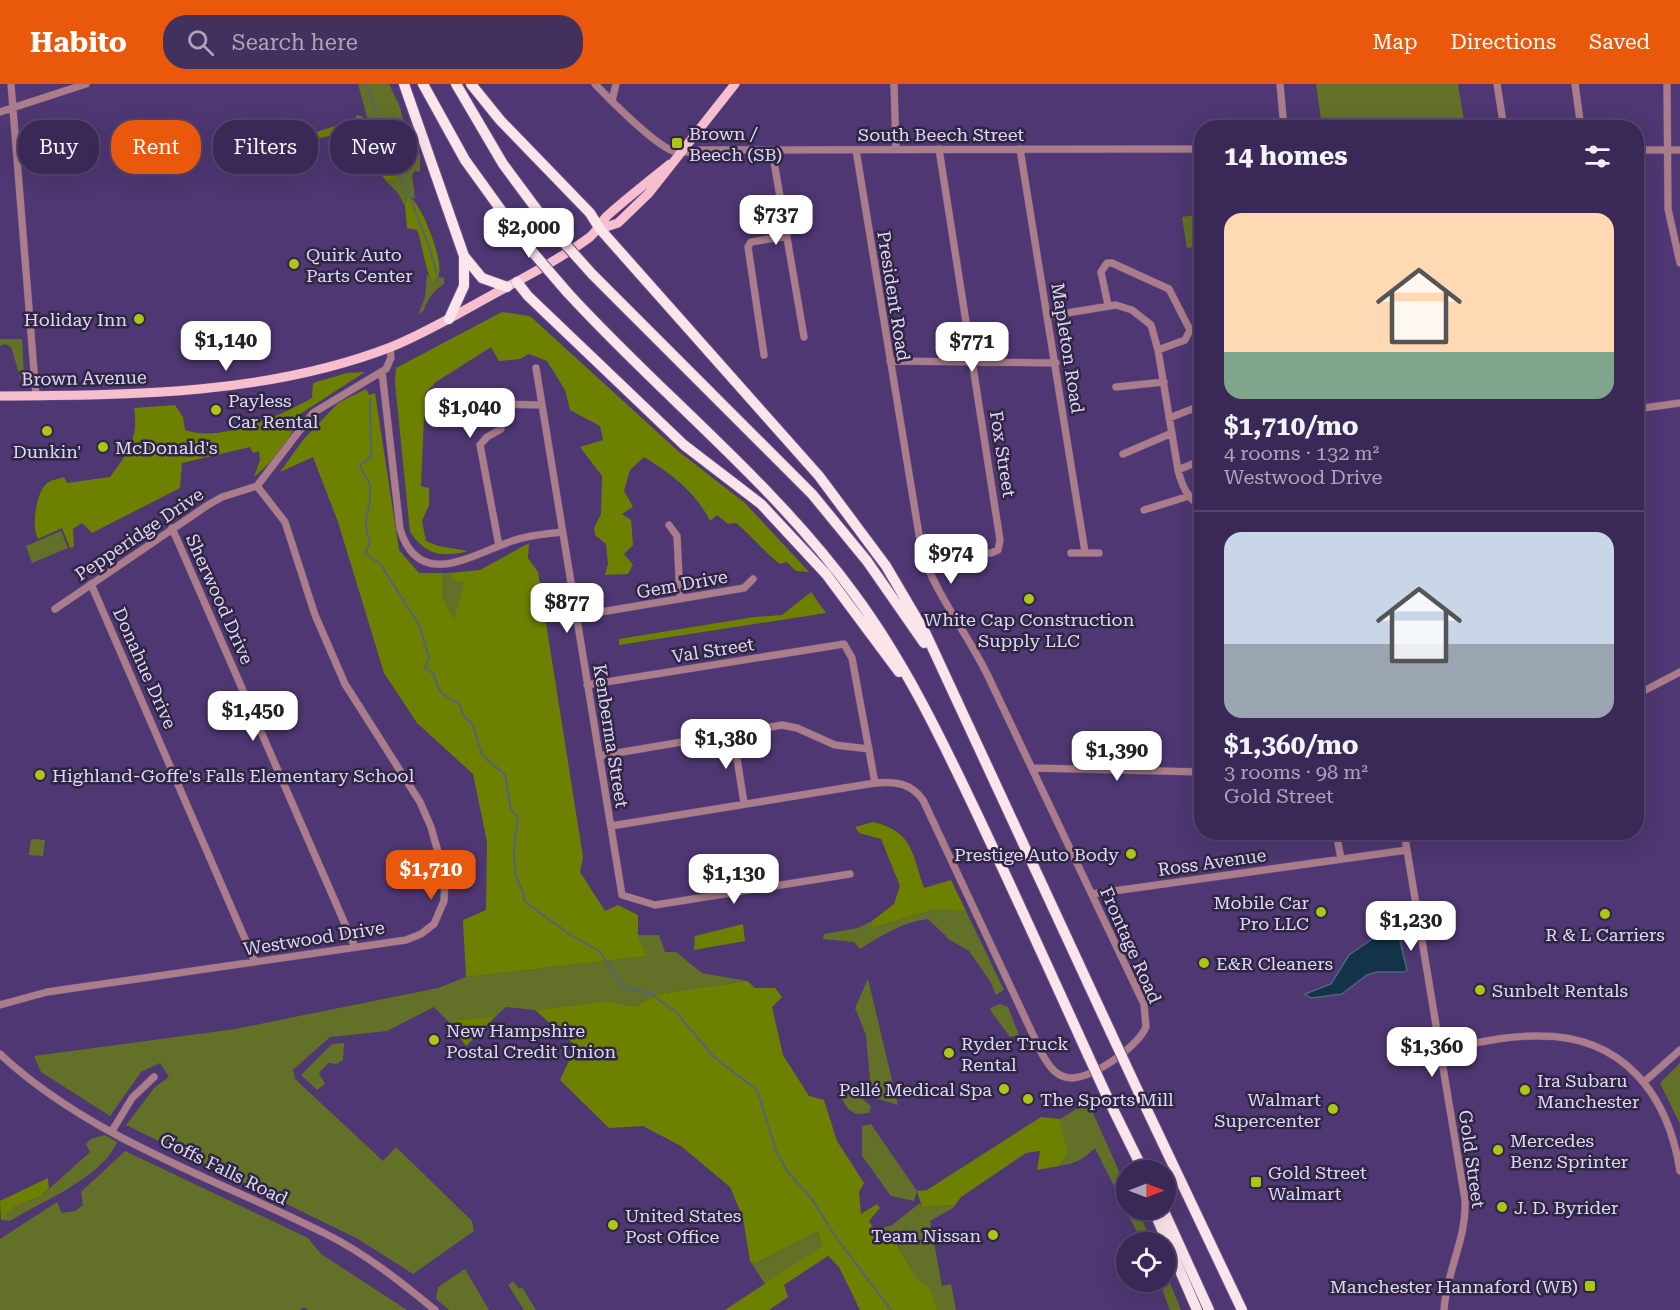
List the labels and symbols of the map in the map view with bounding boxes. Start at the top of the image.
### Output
place label: Brown / Beech (SB) [689,123,782,165]
street label: South Beech Street [858,124,1025,145]
marker: Brown / Beech (SB) [670,136,684,150]
pin: $737 [740,195,812,246]
pin: $2,000 [480,208,578,259]
street label: President Road [873,229,915,363]
place label: Quirk Auto Parts Center [306,244,413,286]
marker: Quirk Auto Parts Center [287,257,301,271]
street label: Mapleton Road [1047,281,1089,415]
place label: Holiday Inn [24,309,127,330]
marker: Holiday Inn [132,312,146,326]
pin: $1,140 [177,321,275,372]
pin: $771 [936,322,1008,373]
street label: Brown Avenue [21,366,147,390]
pin: $1,040 [421,388,519,439]
place label: Payless Car Rental [228,390,319,432]
marker: Payless Car Rental [209,403,223,417]
street label: Fox Street [986,409,1020,499]
marker: Dunkin' [40,424,54,438]
place label: McDonald's [115,437,218,458]
marker: McDonald's [96,440,110,454]
place label: Dunkin' [13,441,81,462]
street label: Pepperidge Drive [71,483,207,585]
street label: Sherwood Drive [182,531,258,667]
pin: $974 [915,534,987,585]
street label: Gem Drive [635,566,729,602]
pin: $877 [531,583,603,634]
marker: White Cap Construction Supply LLC [1022,592,1036,606]
street label: Donahue Drive [109,604,181,732]
place label: White Cap Construction Supply LLC [924,609,1135,651]
street label: Val Street [670,633,756,667]
street label: Kenberma Street [589,663,633,810]
pin: $1,450 [204,691,302,742]
pin: $1,380 [677,719,775,770]
pin: $1,390 [1068,731,1166,782]
place label: Highland-Goffe's Falls Elementary School [52,765,415,786]
marker: Highland-Goffe's Falls Elementary School [33,768,47,782]
place label: Prestige Auto Body [954,844,1119,865]
street label: Ross Avenue [1156,844,1268,880]
marker: Prestige Auto Body [1124,847,1138,861]
pin: $1,710 [382,850,480,901]
pin: $1,130 [685,854,783,905]
street label: Frontage Road [1096,883,1166,1007]
place label: Mobile Car Pro LLC [1214,892,1309,934]
pin: $1,230 [1362,901,1460,952]
marker: Mobile Car Pro LLC [1314,905,1328,919]
marker: R & L Carriers [1598,907,1612,921]
street label: Westwood Drive [242,916,386,960]
place label: R & L Carriers [1545,924,1665,945]
place label: E&R Cleaners [1216,953,1333,974]
marker: E&R Cleaners [1197,956,1211,970]
place label: Sunbelt Rentals [1492,980,1628,1001]
marker: Sunbelt Rentals [1473,983,1487,997]
place label: New Hampshire Postal Credit Union [446,1020,616,1062]
pin: $1,360 [1383,1027,1481,1078]
marker: New Hampshire Postal Credit Union [427,1033,441,1047]
place label: Ryder Truck Rental [961,1033,1069,1075]
marker: Ryder Truck Rental [942,1046,956,1060]
place label: Ira Subaru Manchester [1537,1070,1639,1112]
place label: Pellé Medical Spa [839,1079,992,1100]
marker: Pellé Medical Spa [997,1082,1011,1096]
marker: Ira Subaru Manchester [1518,1083,1532,1097]
place label: The Sports Mill [1040,1089,1174,1110]
place label: Walmart Supercenter [1214,1089,1321,1131]
marker: The Sports Mill [1021,1092,1035,1106]
marker: Walmart Supercenter [1326,1102,1340,1116]
street label: Gold Street [1455,1109,1489,1210]
street label: Goffs Falls Road [157,1129,292,1209]
place label: Mercedes Benz Sprinter [1510,1130,1628,1172]
marker: Mercedes Benz Sprinter [1491,1143,1505,1157]
north arrow [1116,1160,1176,1220]
place label: Gold Street Walmart [1268,1162,1367,1204]
marker: Gold Street Walmart [1249,1175,1263,1189]
place label: J. D. Byrider [1514,1197,1618,1218]
marker: J. D. Byrider [1495,1200,1509,1214]
place label: United States Post Office [625,1205,741,1247]
marker: United States Post Office [606,1218,620,1232]
place label: Team Nissan [871,1225,981,1246]
marker: Team Nissan [986,1228,1000,1242]
place label: Manchester Hannaford (WB) [1330,1276,1578,1297]
marker: Manchester Hannaford (WB) [1583,1279,1597,1293]

